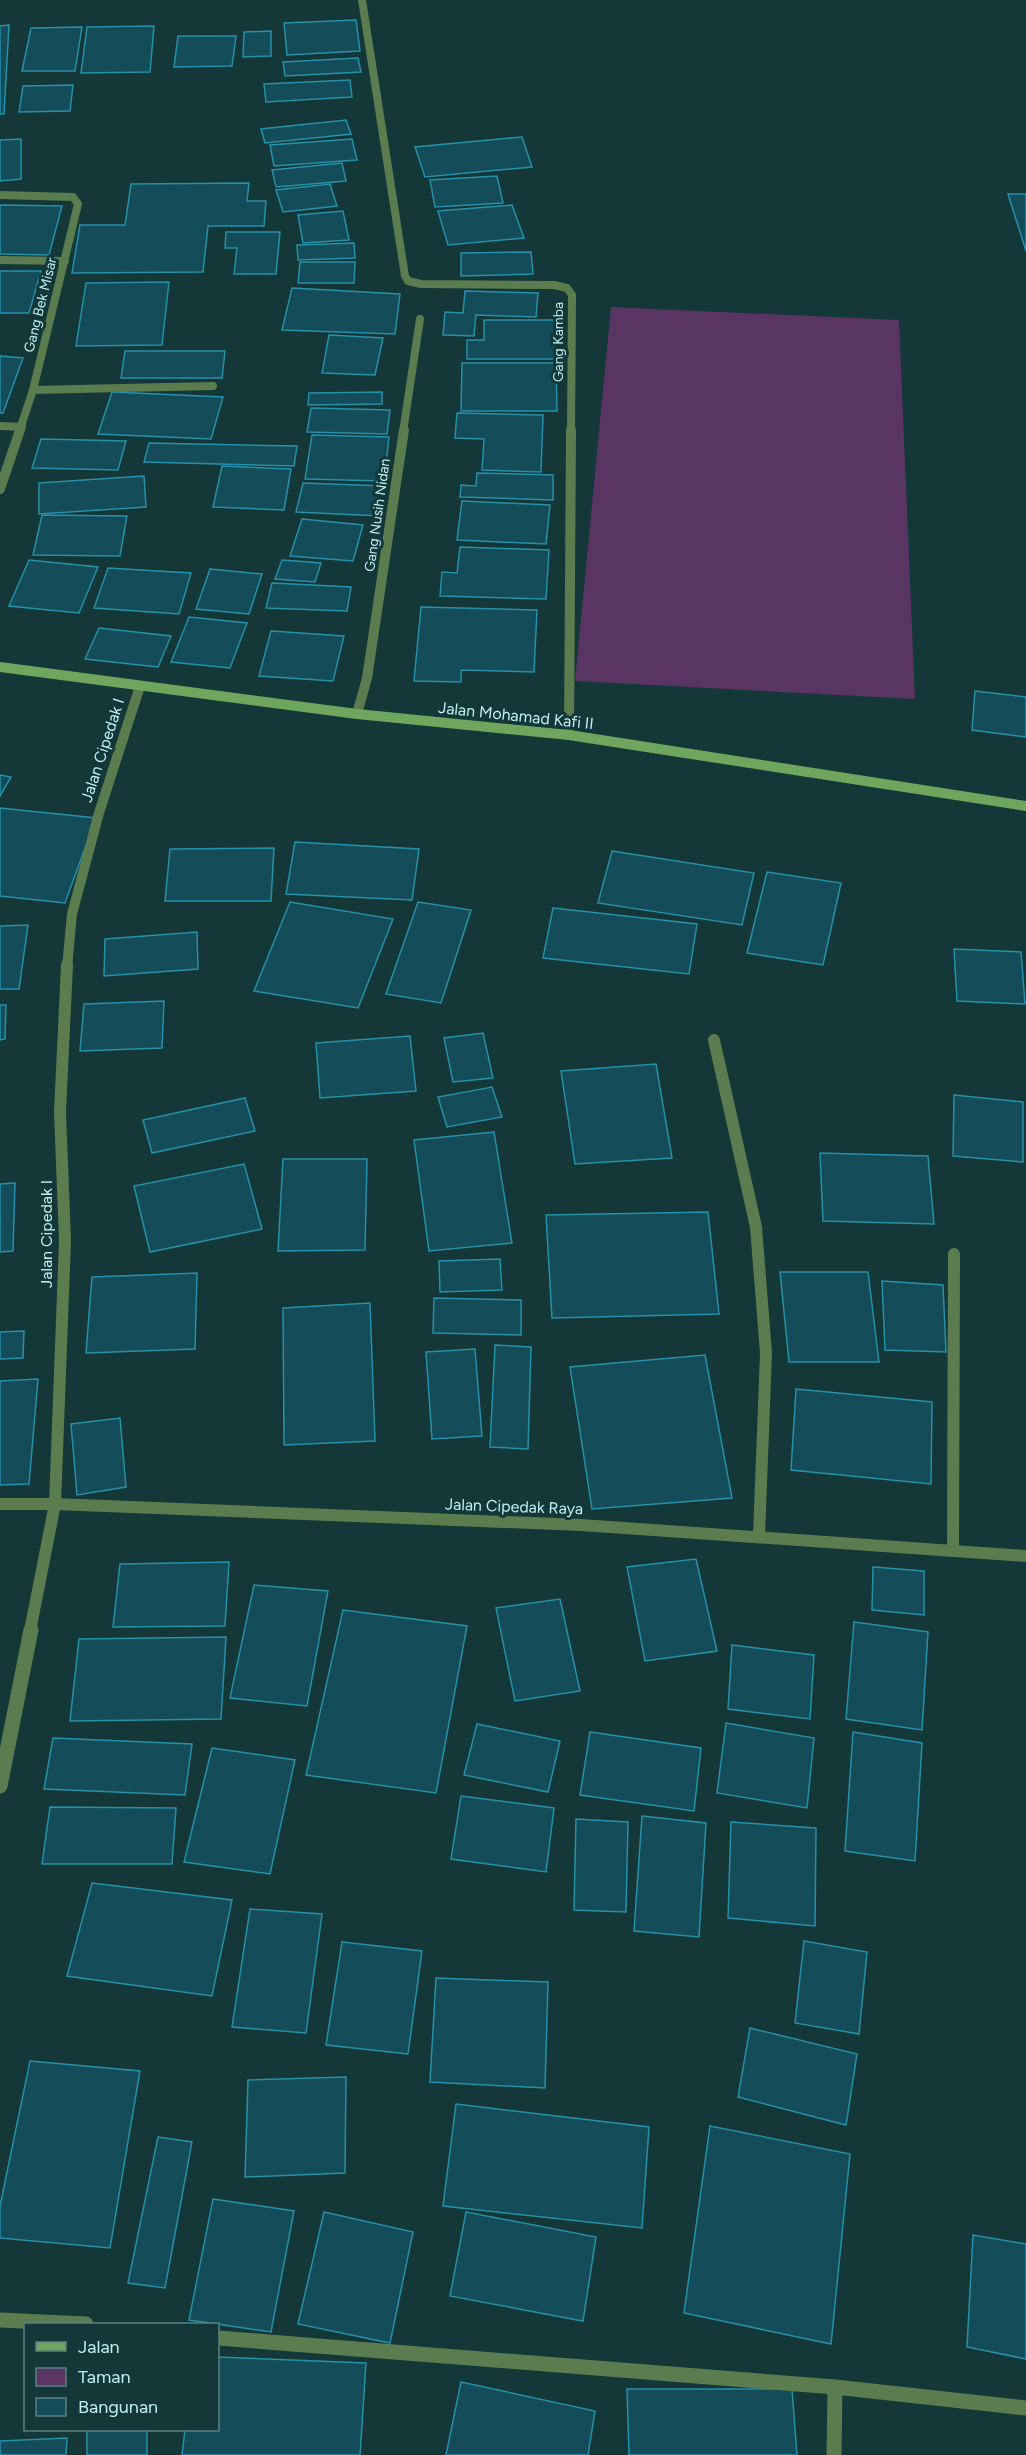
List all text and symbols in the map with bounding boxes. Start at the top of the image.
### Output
street label: Gang Bek Misar [20,256,61,354]
street label: Gang Kamba [550,302,567,382]
street label: Gang Nusih Nidan [361,457,394,573]
street label: Jalan Cipedak I [77,696,128,804]
street label: Jalan Mohamad Kafi II [437,698,595,733]
street label: Jalan Cipedak I [37,1180,56,1288]
street label: Jalan Cipedak Raya [445,1495,583,1518]
legend [24,2323,219,2431]
text: Jalan [78,2336,120,2358]
text: Taman [78,2366,131,2388]
text: Bangunan [78,2396,158,2418]

